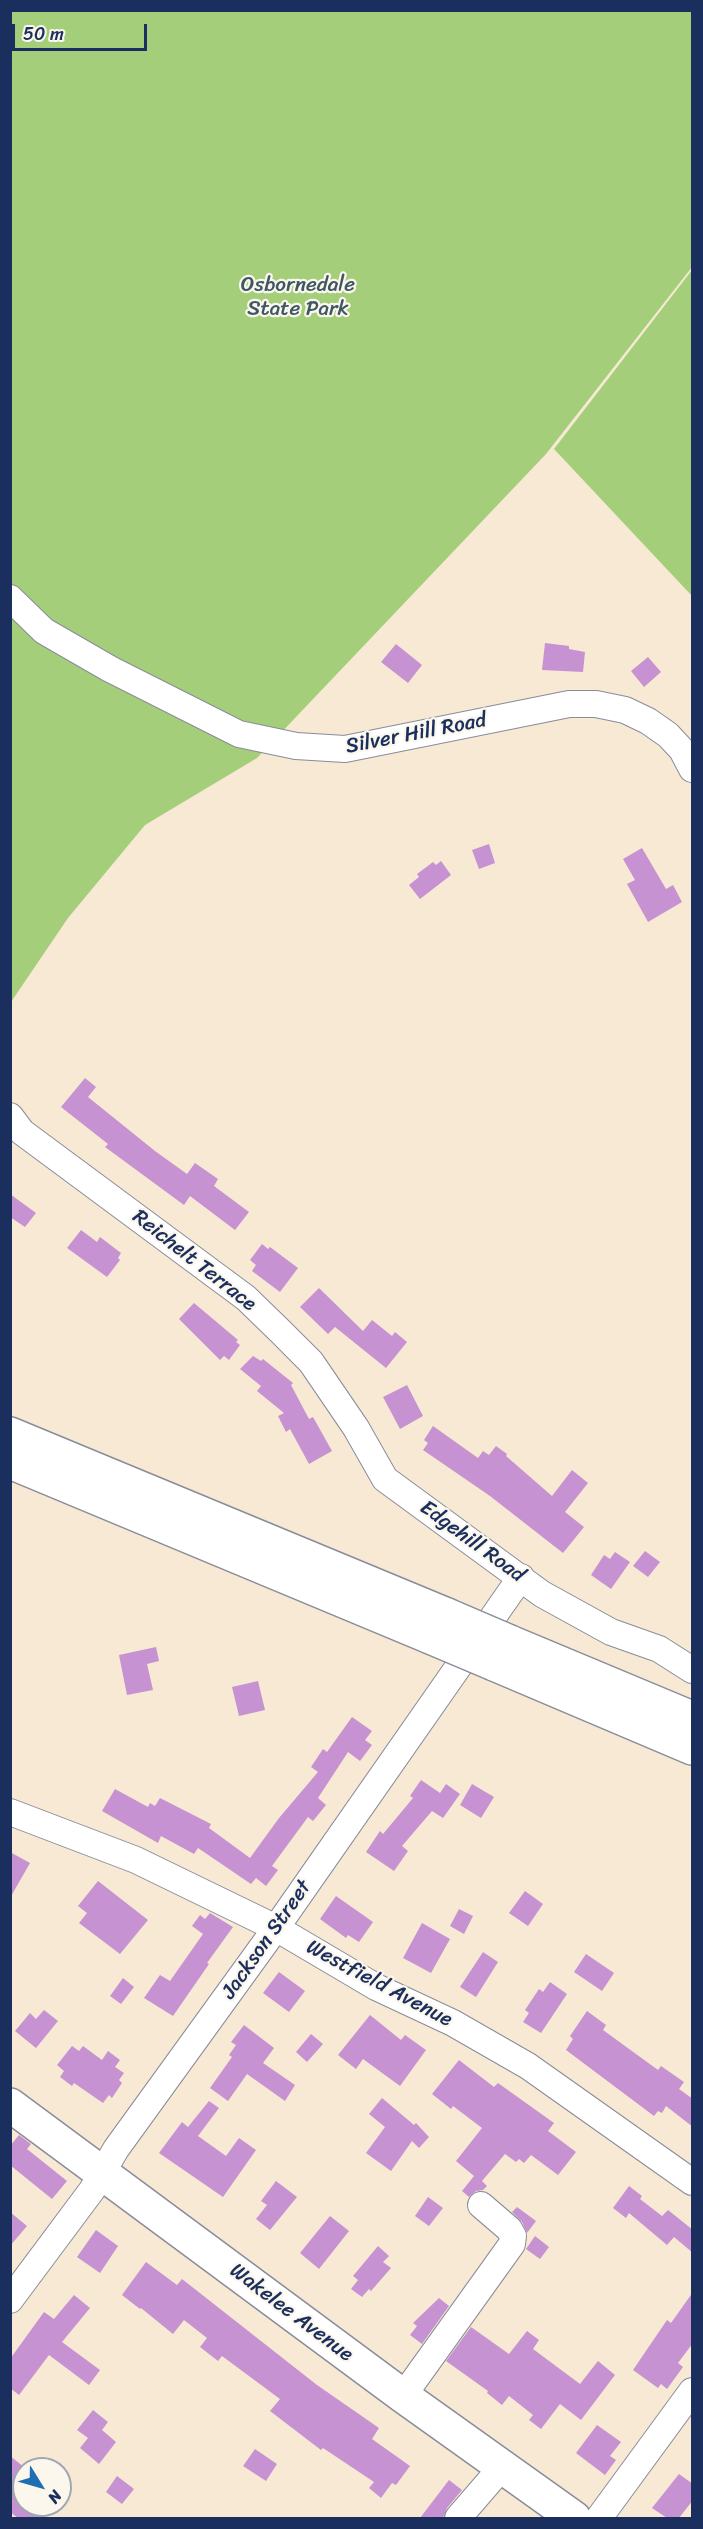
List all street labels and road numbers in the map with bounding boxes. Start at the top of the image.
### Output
street label: Silver Hill Road [344,708,488,760]
street label: Reichelt Terrace [127,1205,261,1317]
street label: Edgehill Road [415,1496,529,1588]
street label: Jackson Street [217,1876,317,2004]
street label: Westfield Avenue [302,1935,456,2033]
street label: Wakelee Avenue [224,2258,358,2368]

